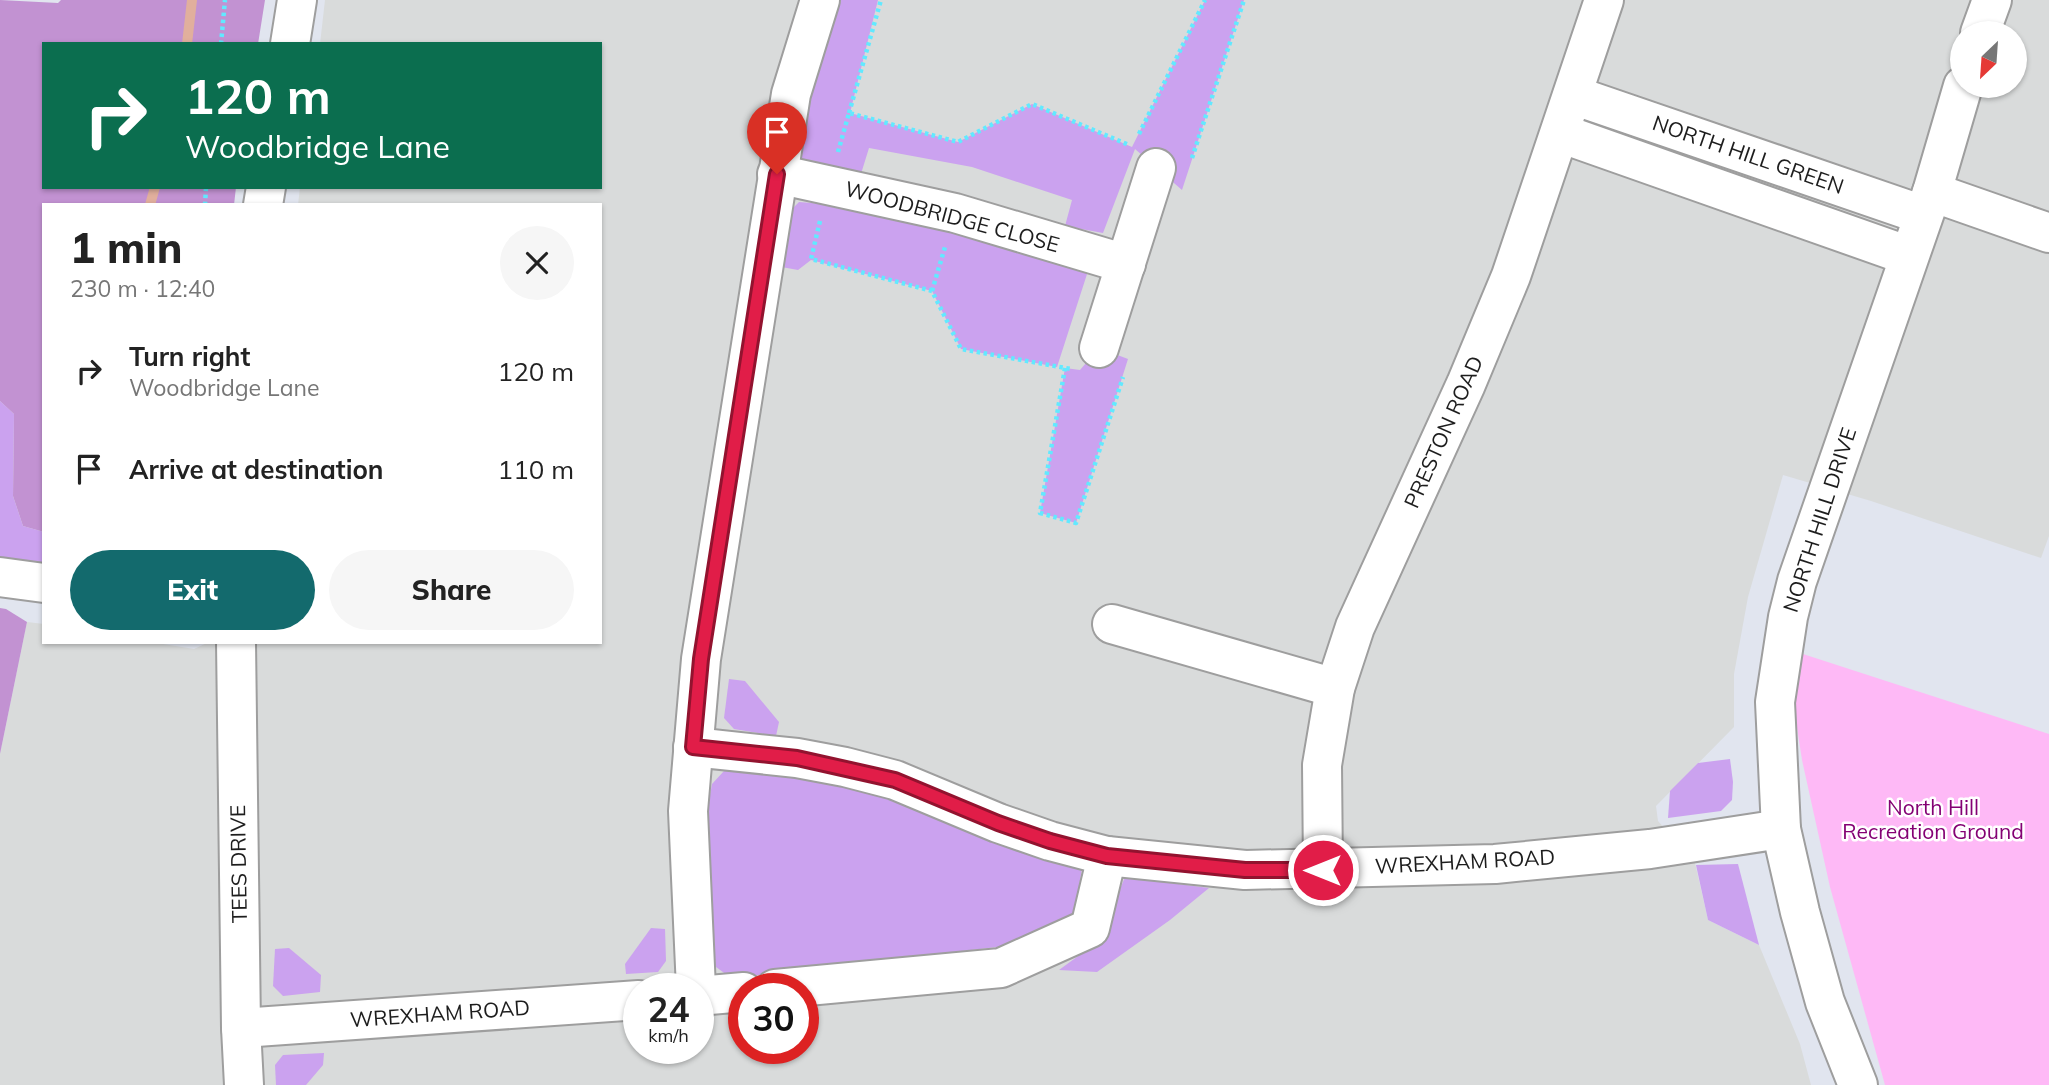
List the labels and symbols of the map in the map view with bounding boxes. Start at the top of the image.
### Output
north arrow [1950,21,2026,98]
pin [747,102,807,174]
street label: NORTH HILL GREEN [1649,109,1847,199]
street label: WOODBRIDGE CLOSE [842,175,1062,257]
street label: PRESTON ROAD [1398,352,1488,512]
street label: NORTH HILL DRIVE [1777,424,1861,615]
park label: North Hill Recreation Ground [1842,794,2024,844]
street label: TEES DRIVE [224,805,252,923]
position arrow [1286,833,1360,907]
street label: WREXHAM ROAD [1374,843,1556,879]
speed limit sign: 30 [728,973,819,1064]
street label: WREXHAM ROAD [349,994,531,1032]

